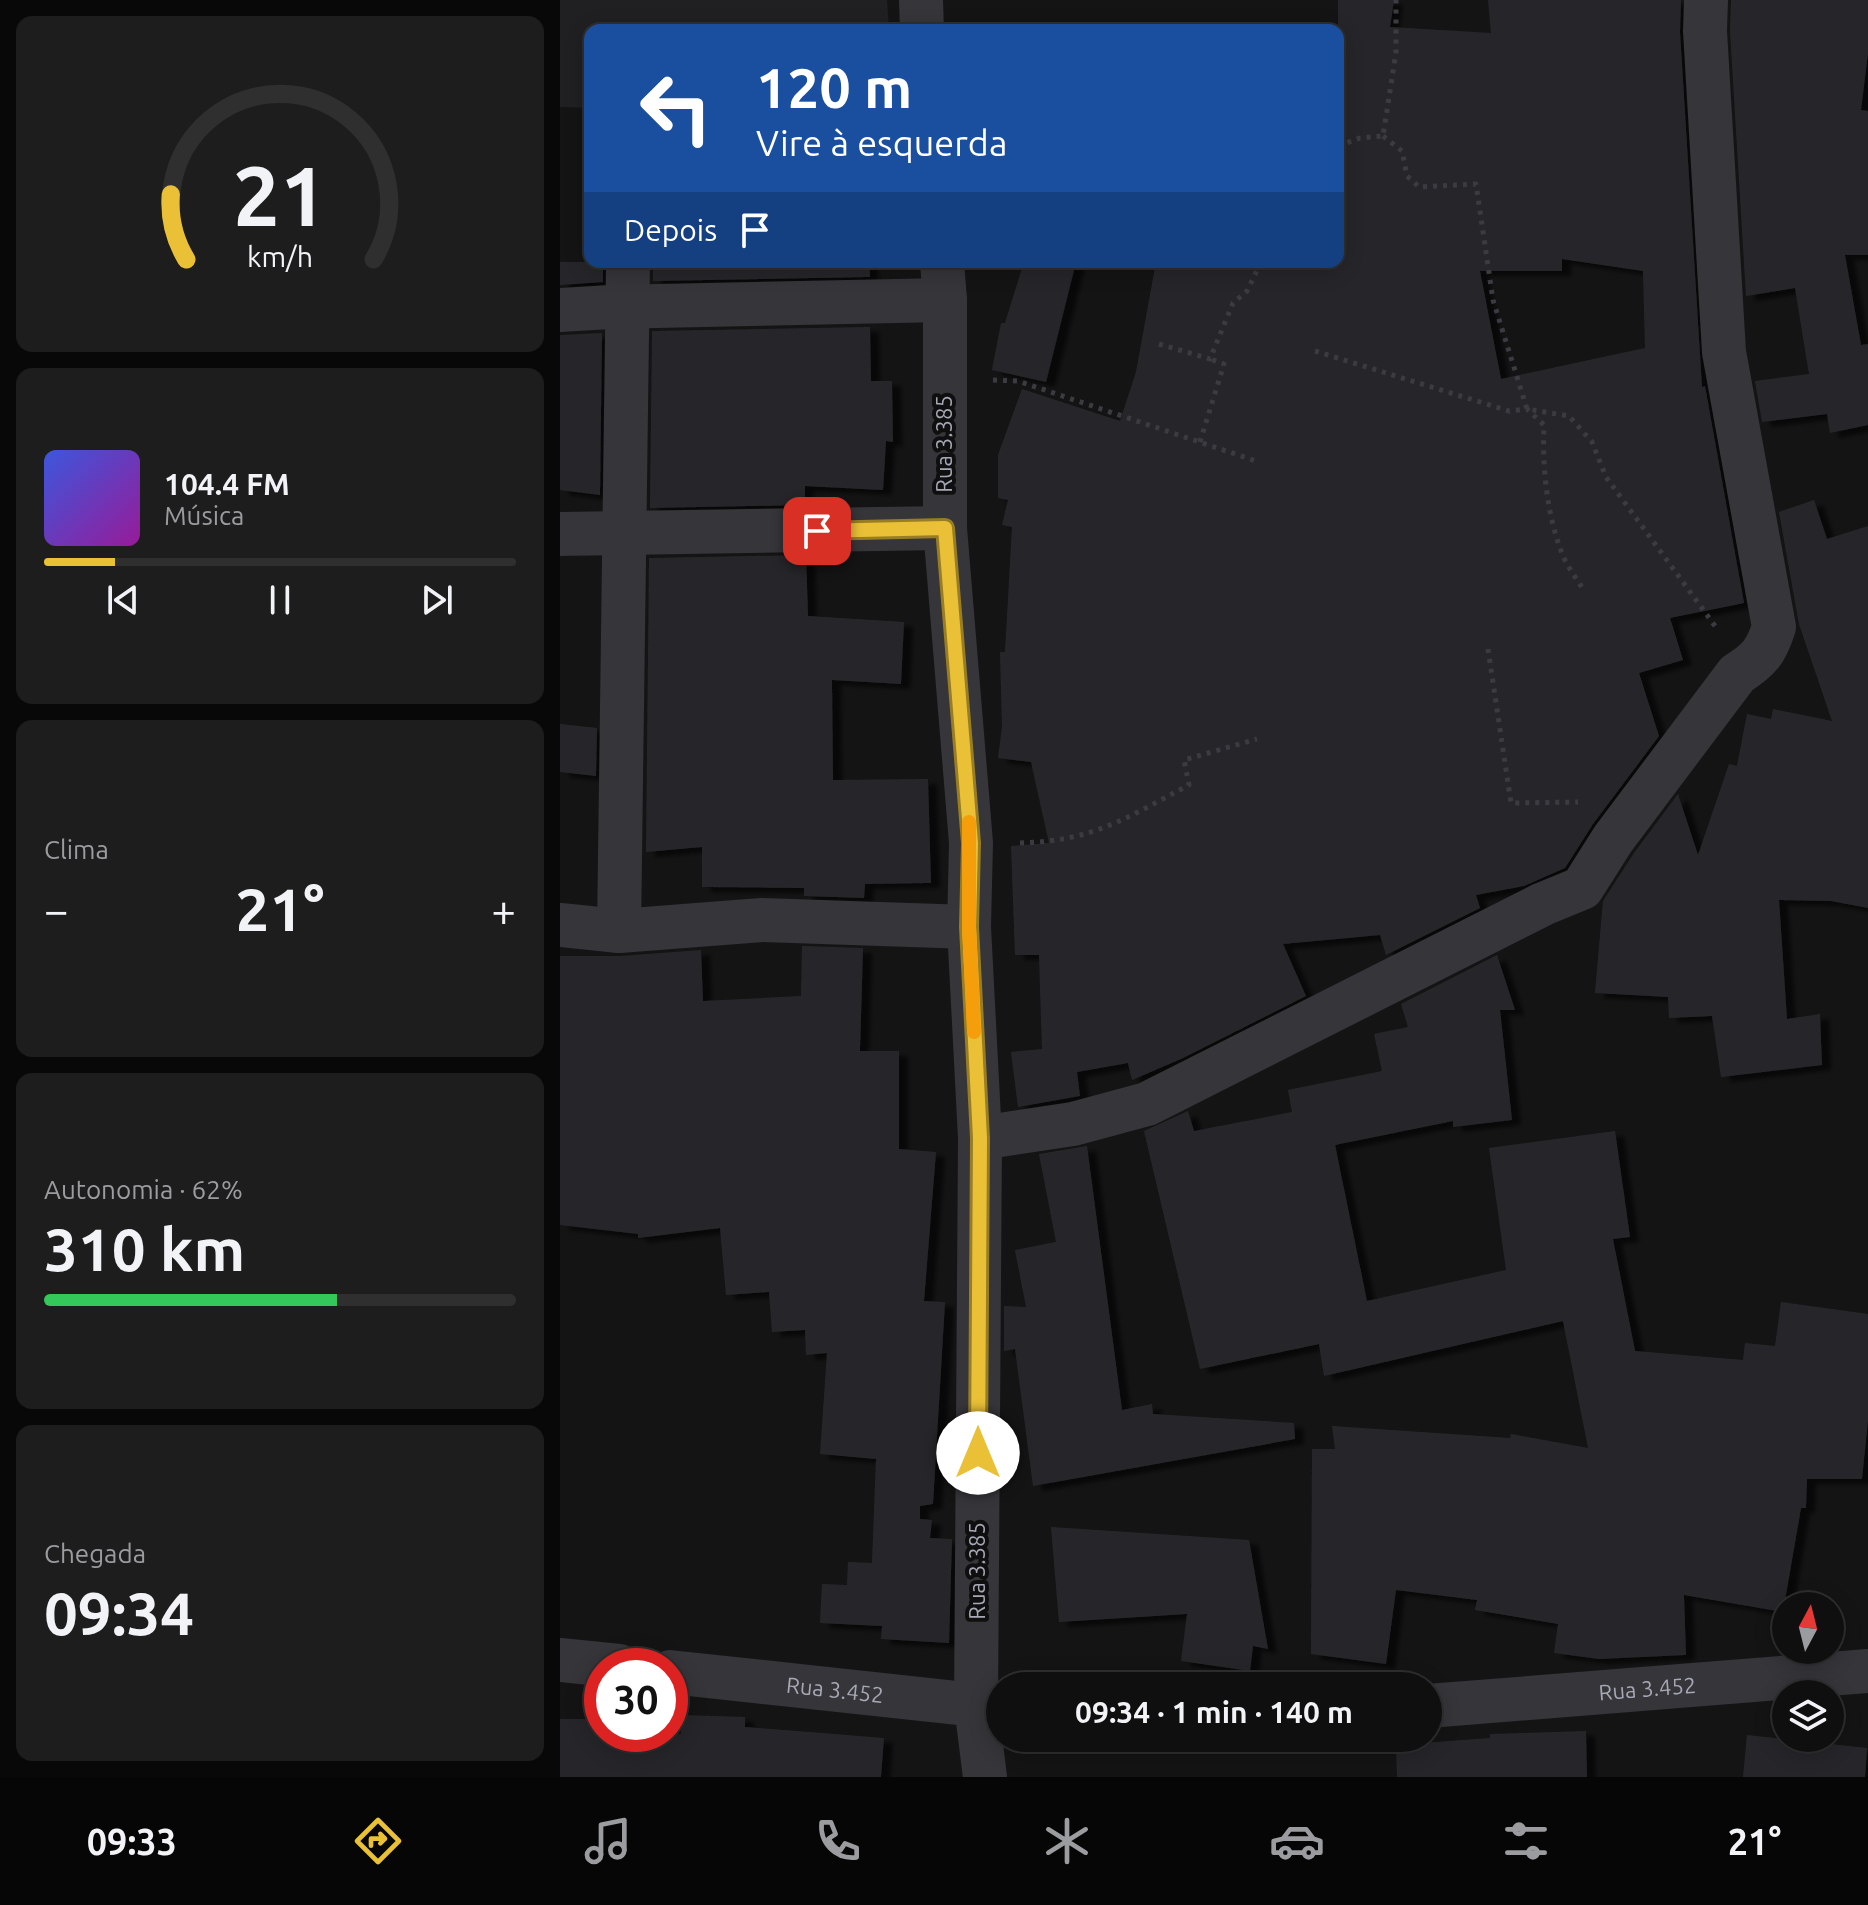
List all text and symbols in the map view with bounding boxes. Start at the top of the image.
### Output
icon: left [624,56,728,160]
text: 120 m [756,56,912,119]
text: Vire à esquerda [756,122,1007,163]
text: 21 [233,148,327,242]
icon: arrive [733,208,777,252]
text: Depois [624,213,717,247]
text: km/h [247,240,313,272]
street label: Rua 3.385 [931,395,956,493]
text: 104.4 FM [164,467,290,501]
pin [783,497,851,565]
text: Música [164,501,244,530]
icon: arrive [795,509,839,553]
icon: previous [101,578,145,622]
icon: pause [258,578,302,622]
icon: next [415,578,459,622]
text: Clima [44,835,109,864]
text: 21° [236,875,324,942]
text: − [44,885,69,934]
text: + [491,885,516,934]
text: Autonomia · 62% [44,1175,243,1204]
text: 310 km [44,1215,245,1282]
position arrow [936,1411,1020,1495]
street label: Rua 3.385 [964,1522,989,1620]
text: Chegada [44,1539,146,1568]
text: 09:34 [44,1579,194,1646]
north arrow [1772,1592,1844,1664]
map controls [1772,1592,1844,1752]
speed limit sign: 30 [584,1648,688,1752]
street label: Rua 3.452 [785,1672,885,1707]
street label: Rua 3.452 [1598,1672,1697,1704]
button: layers [1772,1680,1844,1752]
text: 09:34 · 1 min · 140 m [1075,1695,1353,1729]
icon: directions [350,1813,406,1869]
icon: music [580,1813,636,1869]
icon: phone [810,1813,866,1869]
icon: climate [1039,1813,1095,1869]
icon: car [1269,1813,1325,1869]
icon: filters [1498,1813,1554,1869]
text: 09:33 [87,1821,177,1862]
text: 21° [1728,1821,1781,1862]

